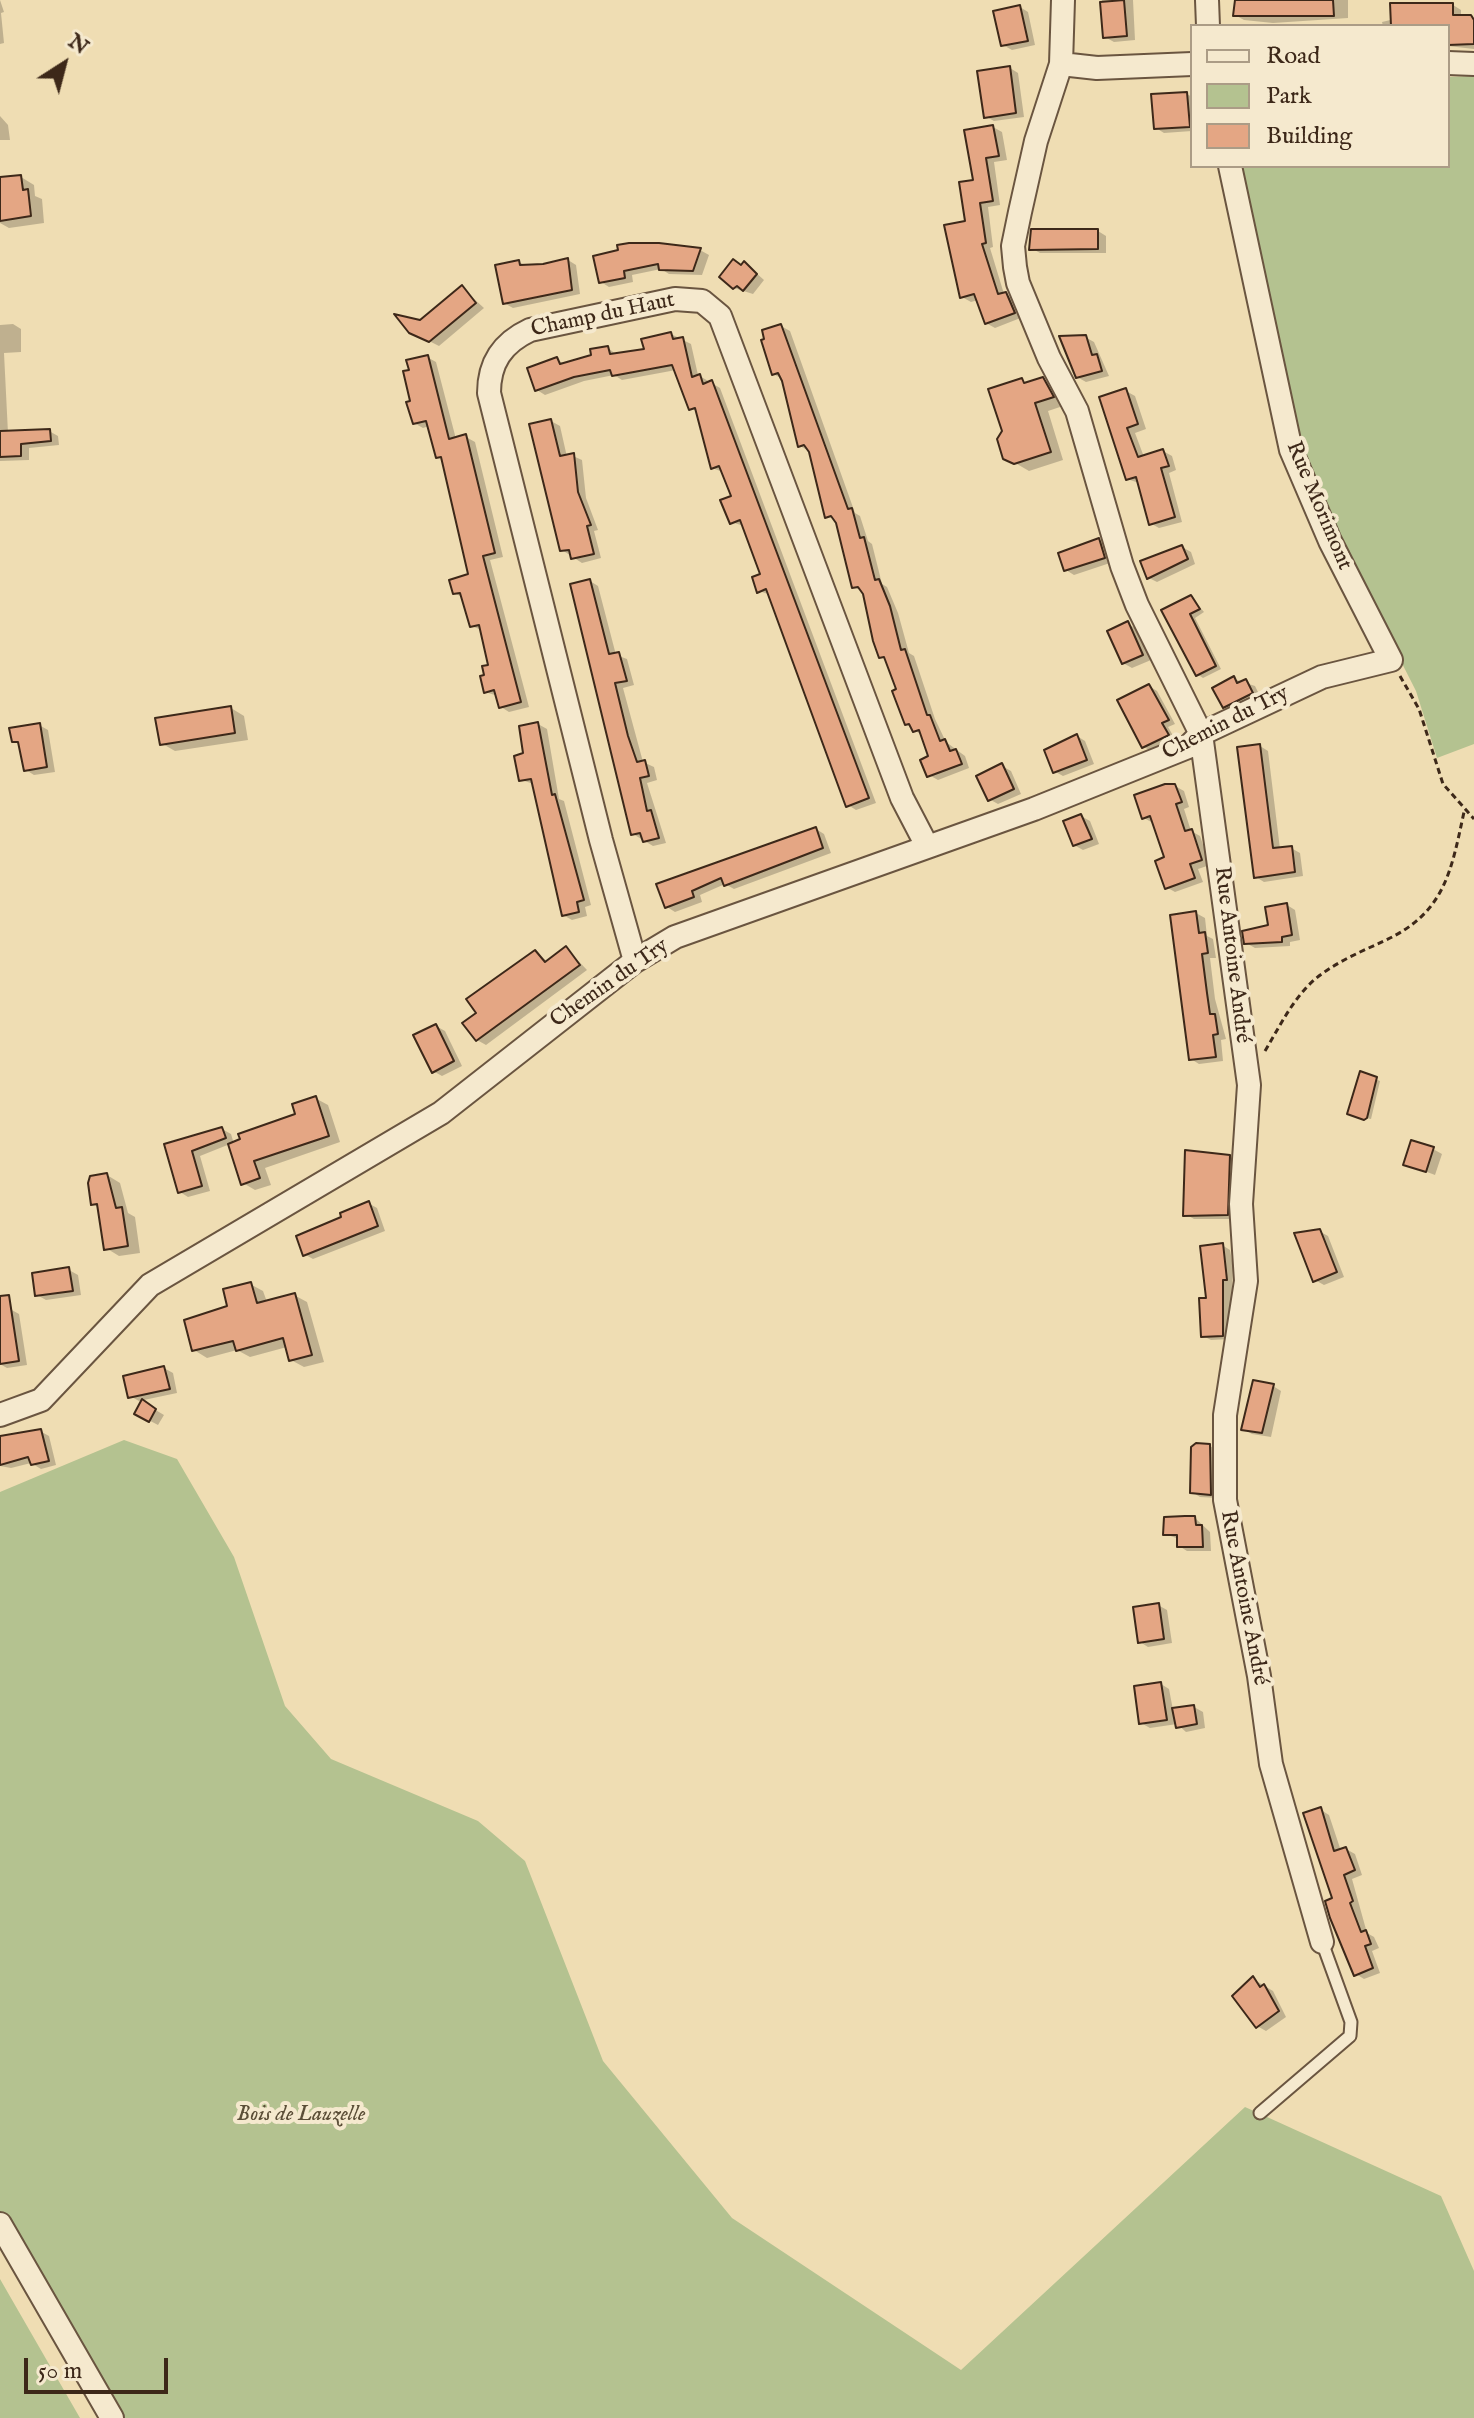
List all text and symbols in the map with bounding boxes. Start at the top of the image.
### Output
north arrow [24,24,104,104]
legend [1190,24,1450,168]
text: N [62,28,94,62]
text: Road [1266,41,1320,72]
text: Park [1266,81,1312,112]
text: Building [1266,121,1352,152]
street label: Champ du Haut [529,288,677,344]
street label: Rue Morimont [1279,438,1357,574]
street label: Chemin du Try [1159,681,1293,767]
street label: Rue Antoine André [1207,865,1255,1045]
street label: Chemin du Try [546,934,674,1034]
street label: Rue Antoine André [1213,1508,1273,1688]
park label: Bois de Lauzelle [237,2102,365,2128]
scale bar [28,2342,172,2392]
text: 50 m [38,2356,82,2387]

